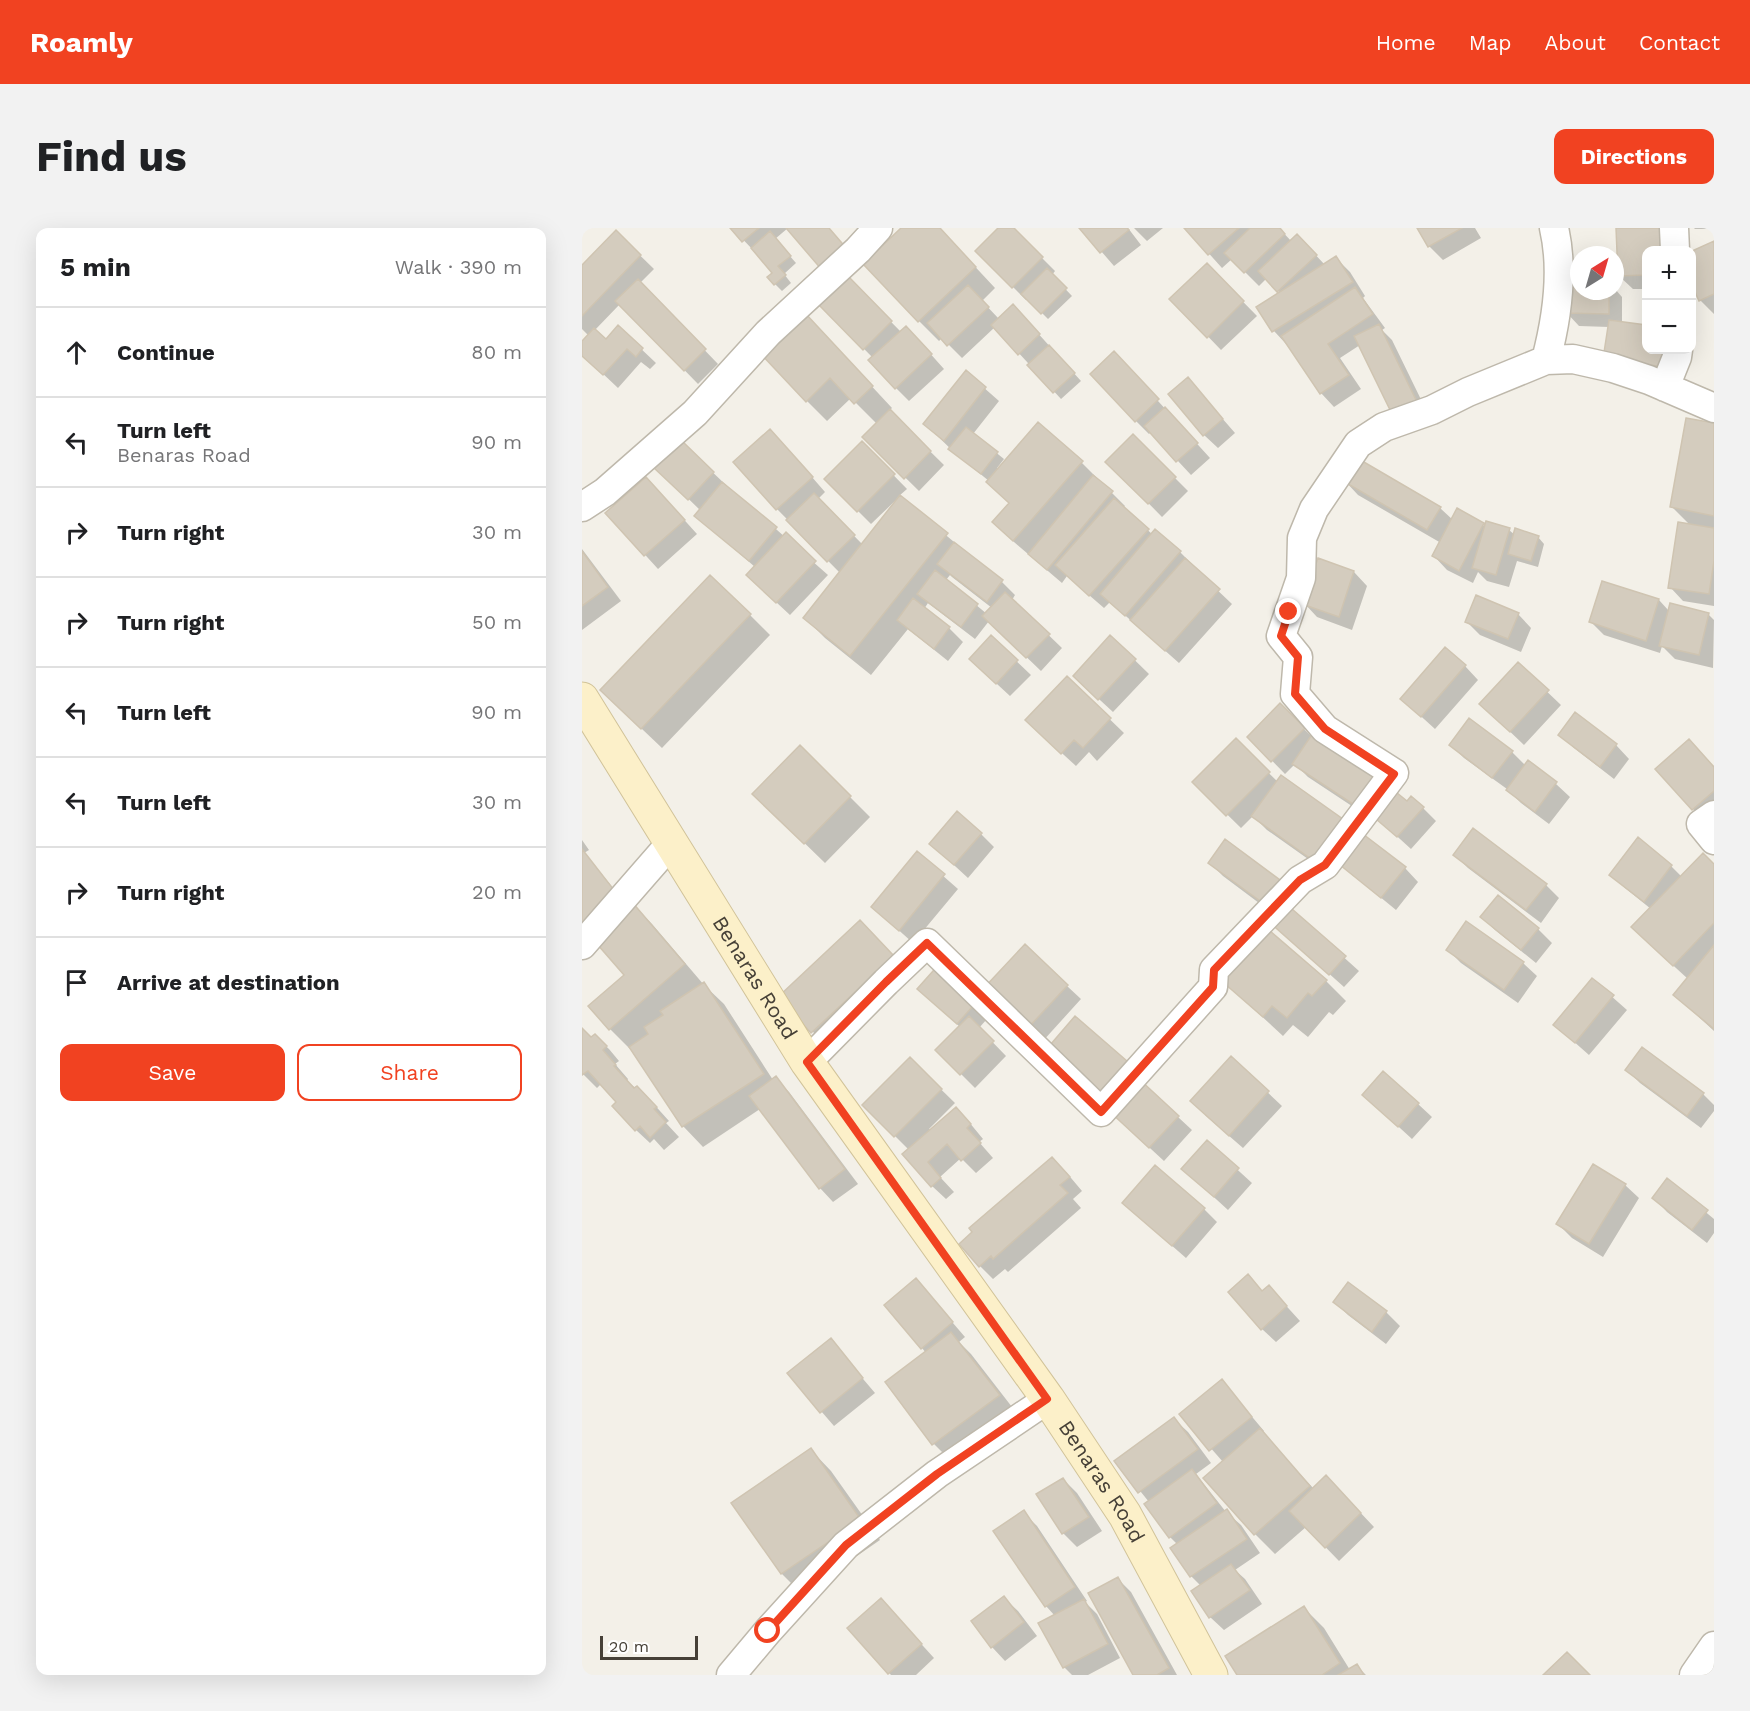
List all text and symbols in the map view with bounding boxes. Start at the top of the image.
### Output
text: Roamly [30,26,133,59]
text: Home [1376,30,1436,55]
text: Map [1469,30,1512,55]
text: About [1545,30,1606,55]
text: Contact [1639,30,1720,55]
button: Directions [1554,129,1714,184]
text: Find us [36,132,187,181]
north arrow [1570,246,1624,300]
map controls [1642,246,1696,354]
button: + [1642,246,1696,300]
text: 5 min [60,252,131,282]
text: Walk · 390 m [395,255,522,279]
button: − [1642,300,1696,354]
icon: ahead [60,336,93,369]
text: Continue [117,340,215,365]
text: 80 m [471,340,522,364]
text: Turn left [117,418,211,443]
icon: left [60,426,93,459]
text: 90 m [471,430,522,454]
text: Benaras Road [117,443,251,467]
icon: right [60,516,93,549]
text: Turn right [117,520,224,545]
text: 30 m [472,520,522,544]
route end [1275,598,1301,624]
icon: right [60,606,93,639]
text: Turn right [117,610,224,635]
text: 50 m [472,610,522,634]
icon: left [60,696,93,729]
text: Turn left [117,700,211,725]
text: 90 m [471,700,522,724]
icon: left [60,786,93,819]
text: Turn left [117,790,211,815]
text: 30 m [472,790,522,814]
icon: right [60,876,93,909]
text: Turn right [117,880,224,905]
text: 20 m [472,880,522,904]
street label: Benaras Road [708,911,803,1044]
icon: arrive [60,966,93,999]
text: Arrive at destination [117,970,340,995]
button: Save [60,1044,285,1101]
button: Share [297,1044,522,1101]
street label: Benaras Road [1054,1415,1150,1547]
route start [754,1617,780,1643]
scale bar [600,1633,698,1660]
text: 20 m [609,1637,649,1656]

